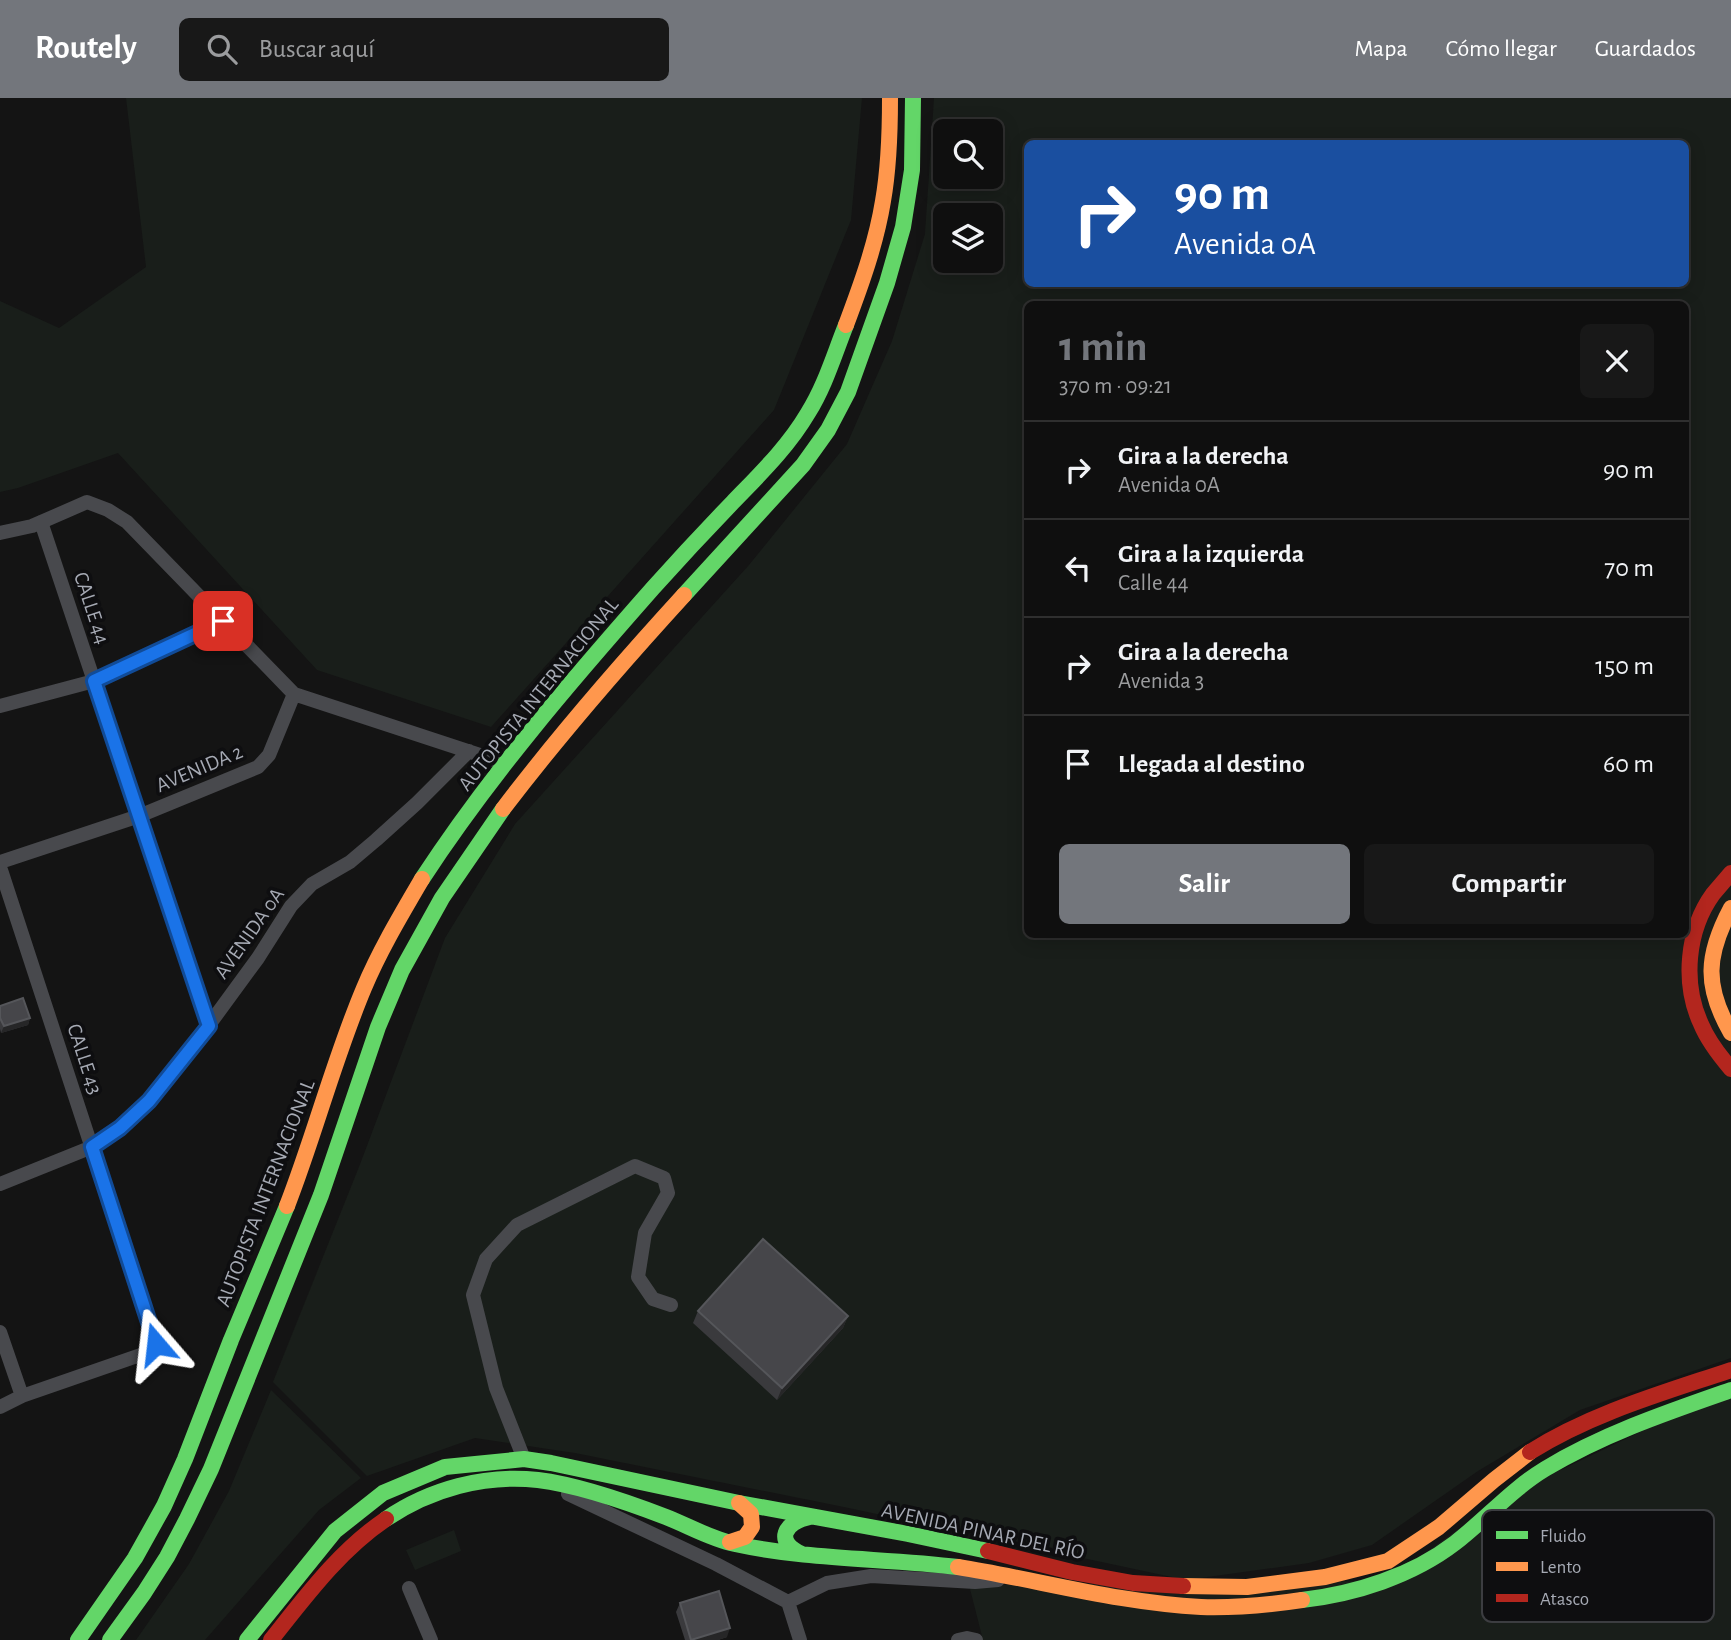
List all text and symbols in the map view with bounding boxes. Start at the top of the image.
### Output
search box [179,18,669,81]
icon: search [203,30,241,68]
text: Routely [35,32,137,65]
text: Buscar aquí [259,36,375,62]
text: Mapa [1354,37,1408,61]
text: Cómo llegar [1446,37,1557,61]
text: Guardados [1595,37,1696,61]
map controls [933,119,1003,273]
button: search [933,119,1003,189]
icon: right [1059,168,1150,259]
text: 90 m [1174,170,1270,219]
button: layers [933,203,1003,273]
text: Avenida 0A [1174,228,1316,260]
button: close [1580,324,1654,398]
text: 1 min [1059,326,1148,368]
text: 370 m · 09:21 [1059,375,1172,398]
text: Gira a la derecha [1118,443,1289,469]
icon: right [1059,451,1097,489]
text: 90 m [1603,457,1654,483]
text: Avenida 0A [1118,474,1220,497]
text: Gira a la izquierda [1118,541,1304,567]
icon: left [1059,549,1097,587]
text: 70 m [1604,555,1654,581]
street label: CALLE 44 [70,570,113,647]
text: Calle 44 [1118,572,1188,595]
pin [193,591,253,651]
street label: AUTOPISTA INTERNACIONAL [454,594,623,795]
icon: arrive [204,602,242,640]
text: Gira a la derecha [1118,639,1289,665]
icon: right [1059,647,1097,685]
text: 150 m [1595,653,1654,679]
text: Avenida 3 [1118,670,1204,693]
street label: AVENIDA 2 [153,741,246,796]
icon: arrive [1059,745,1097,783]
text: Llegada al destino [1118,751,1305,777]
text: 60 m [1603,751,1654,777]
button: Salir [1059,844,1350,924]
button: Compartir [1364,844,1654,924]
street label: AVENIDA 0A [210,884,288,983]
street label: CALLE 43 [63,1021,106,1097]
street label: AUTOPISTA INTERNACIONAL [212,1077,319,1310]
position arrow [119,1307,193,1381]
street label: AVENIDA PINAR DEL RÍO [880,1498,1087,1563]
legend [1482,1510,1714,1622]
text: Fluido [1540,1527,1586,1546]
text: Lento [1540,1558,1581,1577]
text: Atasco [1540,1590,1589,1609]

